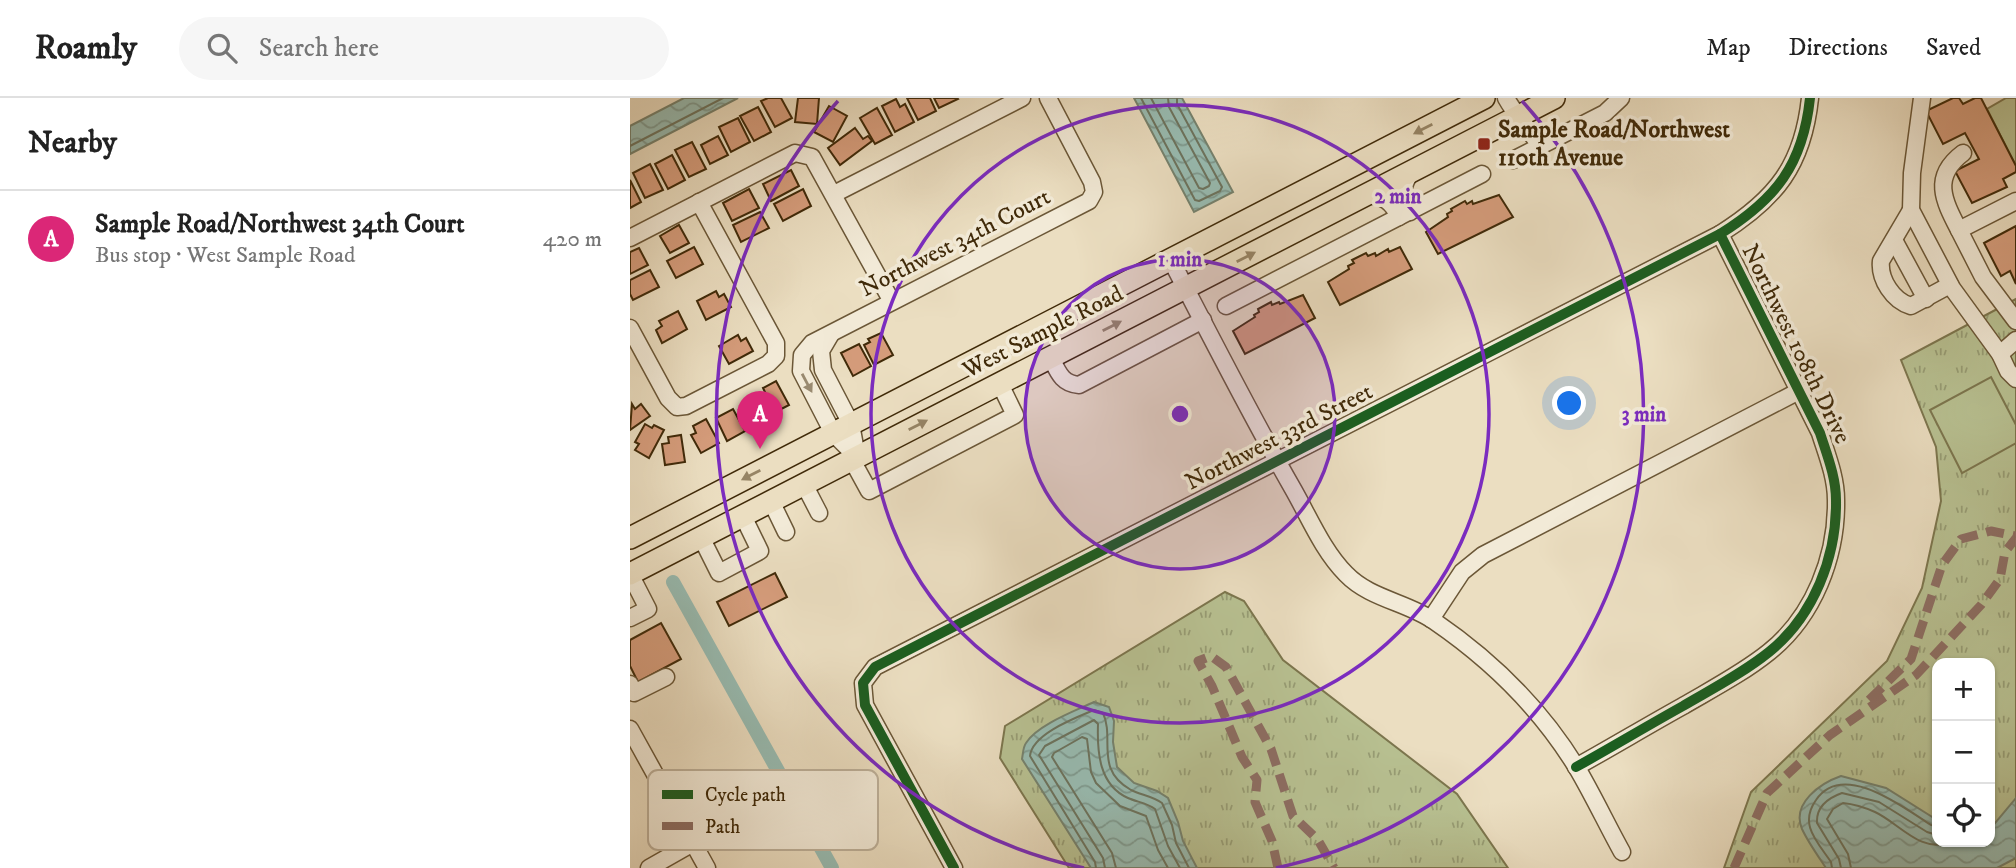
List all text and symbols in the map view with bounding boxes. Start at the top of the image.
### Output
search box [179,17,669,80]
text: Roamly [35,28,137,69]
icon: search [203,29,241,67]
text: Search here [259,32,379,65]
text: Map [1706,33,1751,63]
text: Directions [1789,33,1888,63]
text: Saved [1926,33,1981,63]
place label: Sample Road/Northwest 110th Avenue [1498,115,1730,173]
one-way arrow [1413,123,1433,135]
text: Nearby [28,125,117,162]
marker: Sample Road/Northwest 110th Avenue [1476,136,1492,152]
street label: Northwest 34th Court [855,182,1056,304]
text: 2 min [1375,184,1423,210]
text: Sample Road/Northwest 34th Court [95,208,465,241]
text: A [44,225,58,254]
text: 420 m [543,225,602,254]
street label: Northwest 108th Drive [1735,239,1857,449]
text: Bus stop · West Sample Road [95,241,355,270]
text: 1 min [1158,247,1203,273]
one-way arrow [1236,251,1256,263]
street label: West Sample Road [957,279,1128,386]
one-way arrow [1102,321,1122,332]
one-way arrow [801,373,813,392]
street label: Northwest 33rd Street [1180,377,1378,497]
your location [1552,386,1586,420]
pin: A [737,391,783,449]
centre of rings [1168,402,1192,426]
text: 3 min [1622,402,1667,428]
one-way arrow [908,420,928,431]
one-way arrow [741,470,761,481]
map controls [1932,658,1995,847]
button: + [1932,658,1995,721]
button: − [1932,721,1995,784]
legend [648,770,878,850]
text: Cycle path [705,784,786,807]
button: locate [1932,784,1995,847]
text: Path [705,816,740,839]

